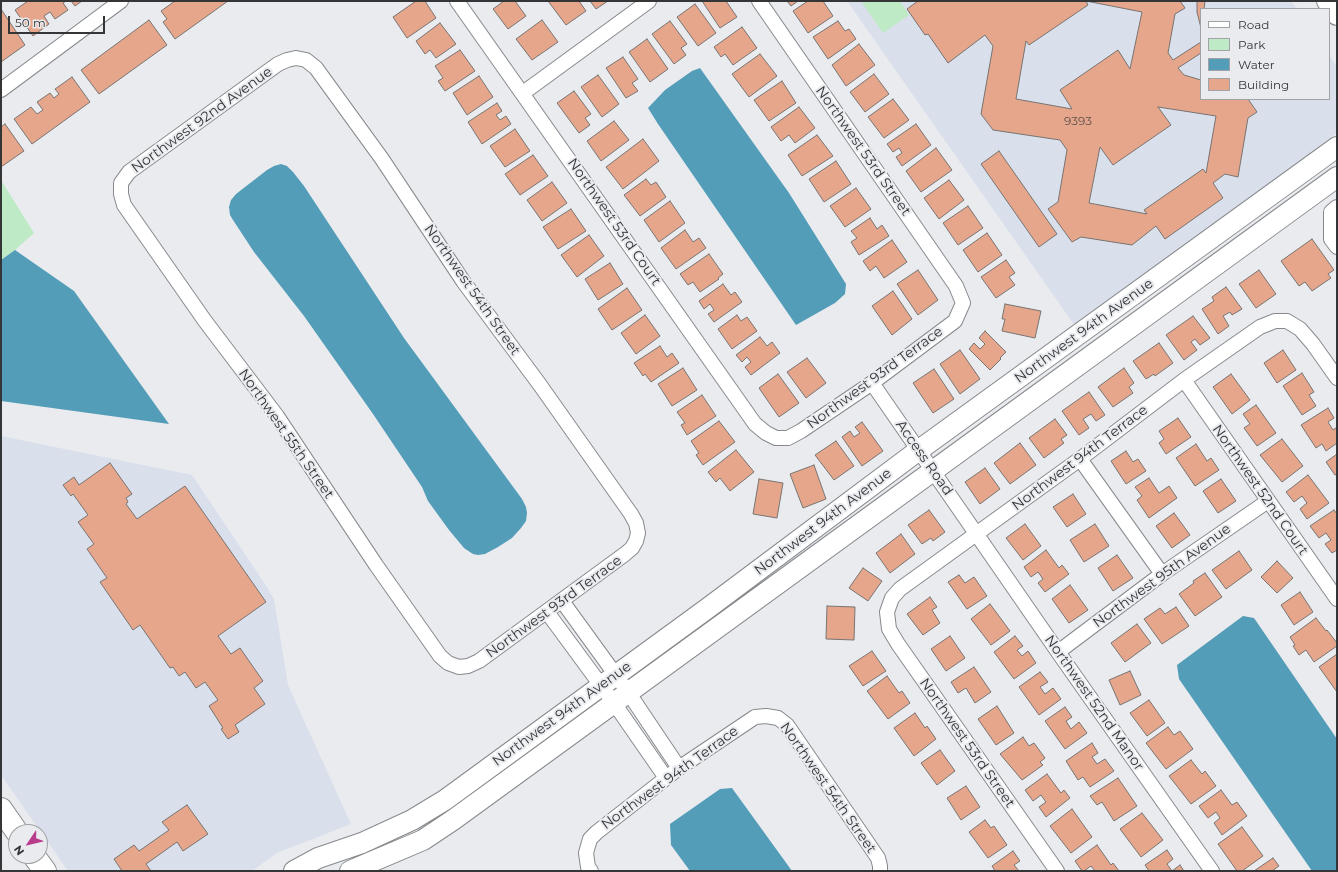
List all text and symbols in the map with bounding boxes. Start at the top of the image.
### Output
scale bar [10,8,107,34]
legend [1200,8,1330,100]
text: 50 m [15,15,46,30]
text: Road [1238,17,1269,32]
text: Park [1238,37,1265,52]
text: Water [1238,57,1274,72]
street label: Northwest 92nd Avenue [128,63,276,177]
text: Building [1238,77,1289,92]
street label: Northwest 53rd Street [812,83,914,219]
house number: 9393 [1064,114,1092,128]
street label: Northwest 53rd Court [564,155,664,289]
street label: Northwest 54th Street [420,221,524,359]
street label: Northwest 94th Avenue [1011,275,1157,387]
street label: Northwest 93rd Terrace [804,323,946,433]
street label: Northwest 55th Street [235,366,337,502]
street label: Northwest 94th Terrace [1009,402,1151,514]
street label: Access Road [892,417,956,499]
street label: Northwest 52nd Court [1209,422,1311,558]
street label: Northwest 94th Avenue [751,465,895,579]
street label: Northwest 95th Avenue [1090,520,1234,632]
street label: Northwest 93rd Terrace [483,552,625,662]
street label: Northwest 52nd Manor [1041,632,1147,774]
street label: Northwest 94th Avenue [489,658,635,770]
street label: Northwest 53rd Street [916,675,1018,811]
street label: Northwest 54th Street [776,719,880,857]
street label: Northwest 94th Terrace [598,723,742,833]
north arrow [8,824,48,864]
text: N [11,843,27,858]

